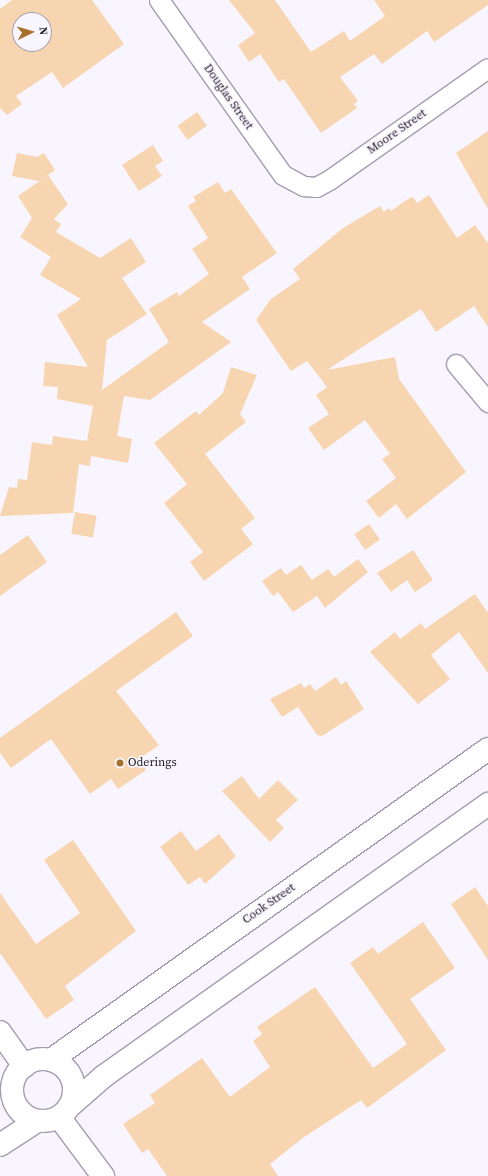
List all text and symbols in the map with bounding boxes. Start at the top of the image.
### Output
north arrow [12,12,52,52]
text: N [36,26,51,36]
street label: Douglas Street [200,62,256,132]
street label: Moore Street [365,106,429,158]
place label: Oderings [128,756,177,770]
marker: Oderings [115,758,125,768]
street label: Cook Street [240,881,298,927]

